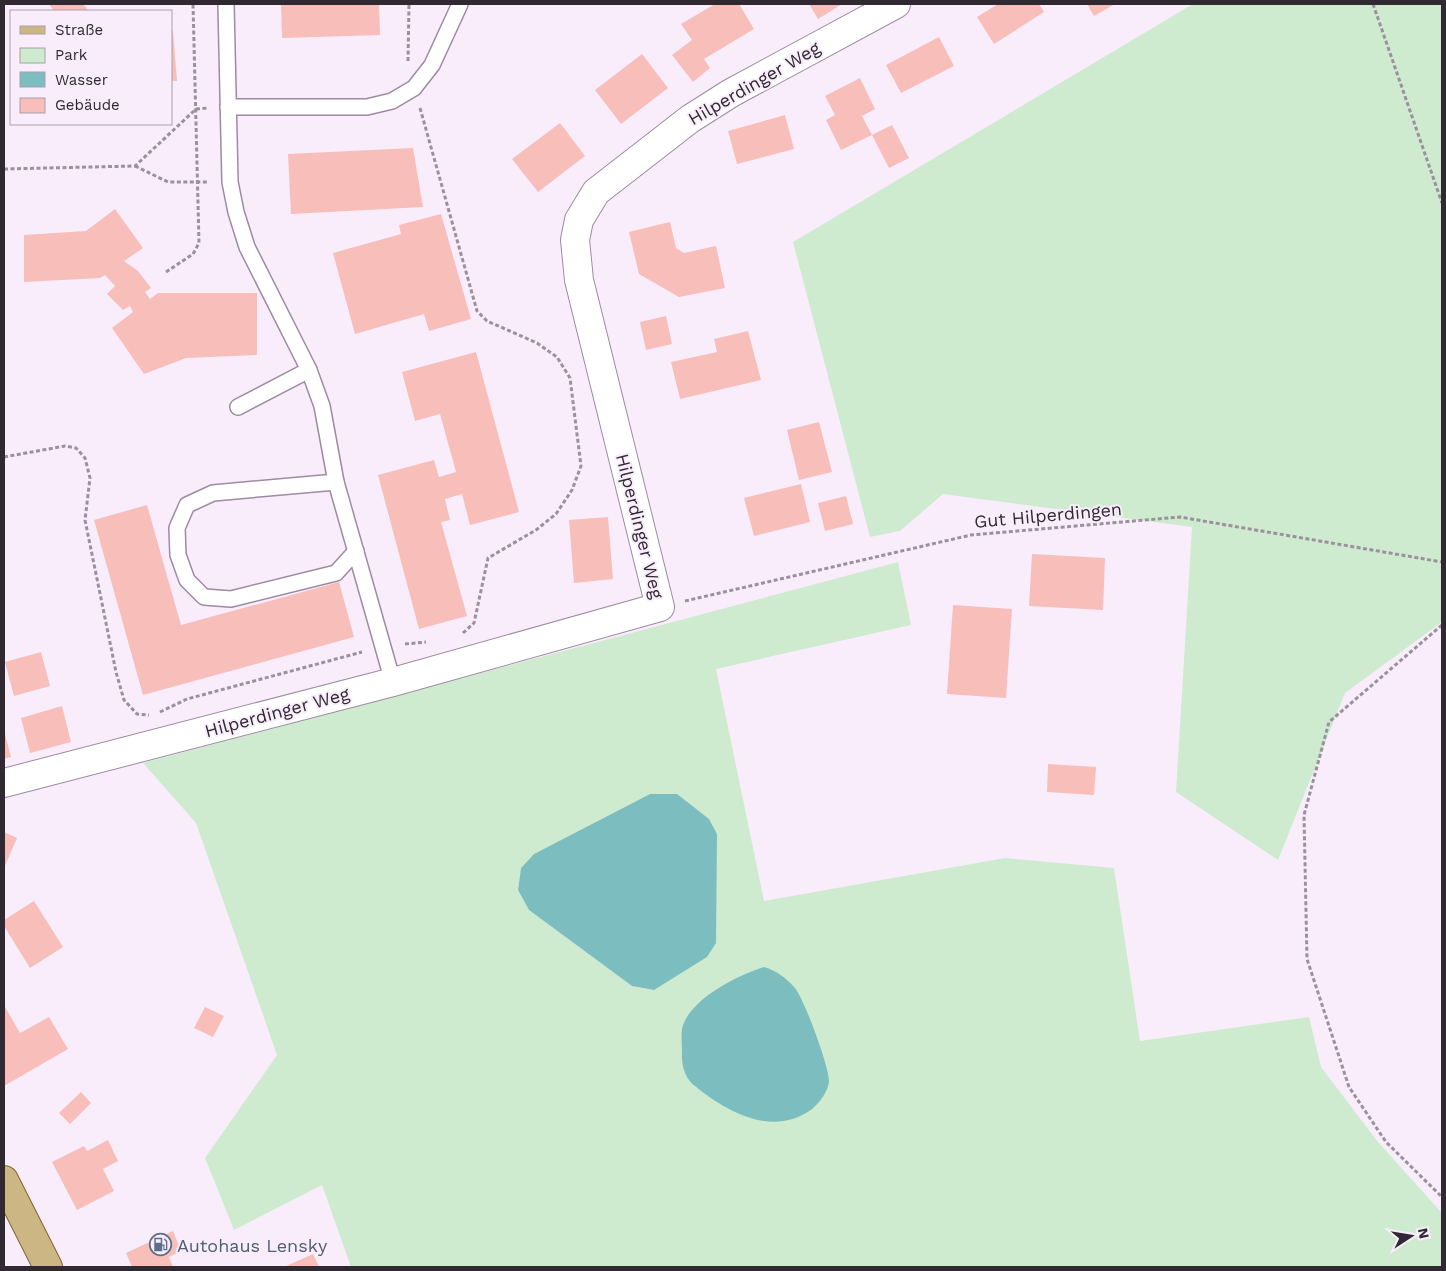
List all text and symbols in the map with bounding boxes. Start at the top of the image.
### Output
legend [10,10,172,125]
text: Straße [55,21,103,39]
street label: Hilperdinger Weg [684,37,824,129]
text: Park [55,46,88,64]
text: Wasser [55,71,108,89]
text: Gebäude [55,96,120,114]
street label: Hilperdinger Weg [612,451,668,601]
street label: Gut Hilperdingen [973,498,1123,532]
street label: Hilperdinger Weg [202,683,352,741]
north arrow [1386,1211,1436,1261]
text: N [1415,1227,1433,1240]
fuel station icon: Autohaus Lensky [149,1233,173,1257]
place label: Autohaus Lensky [177,1235,328,1256]

